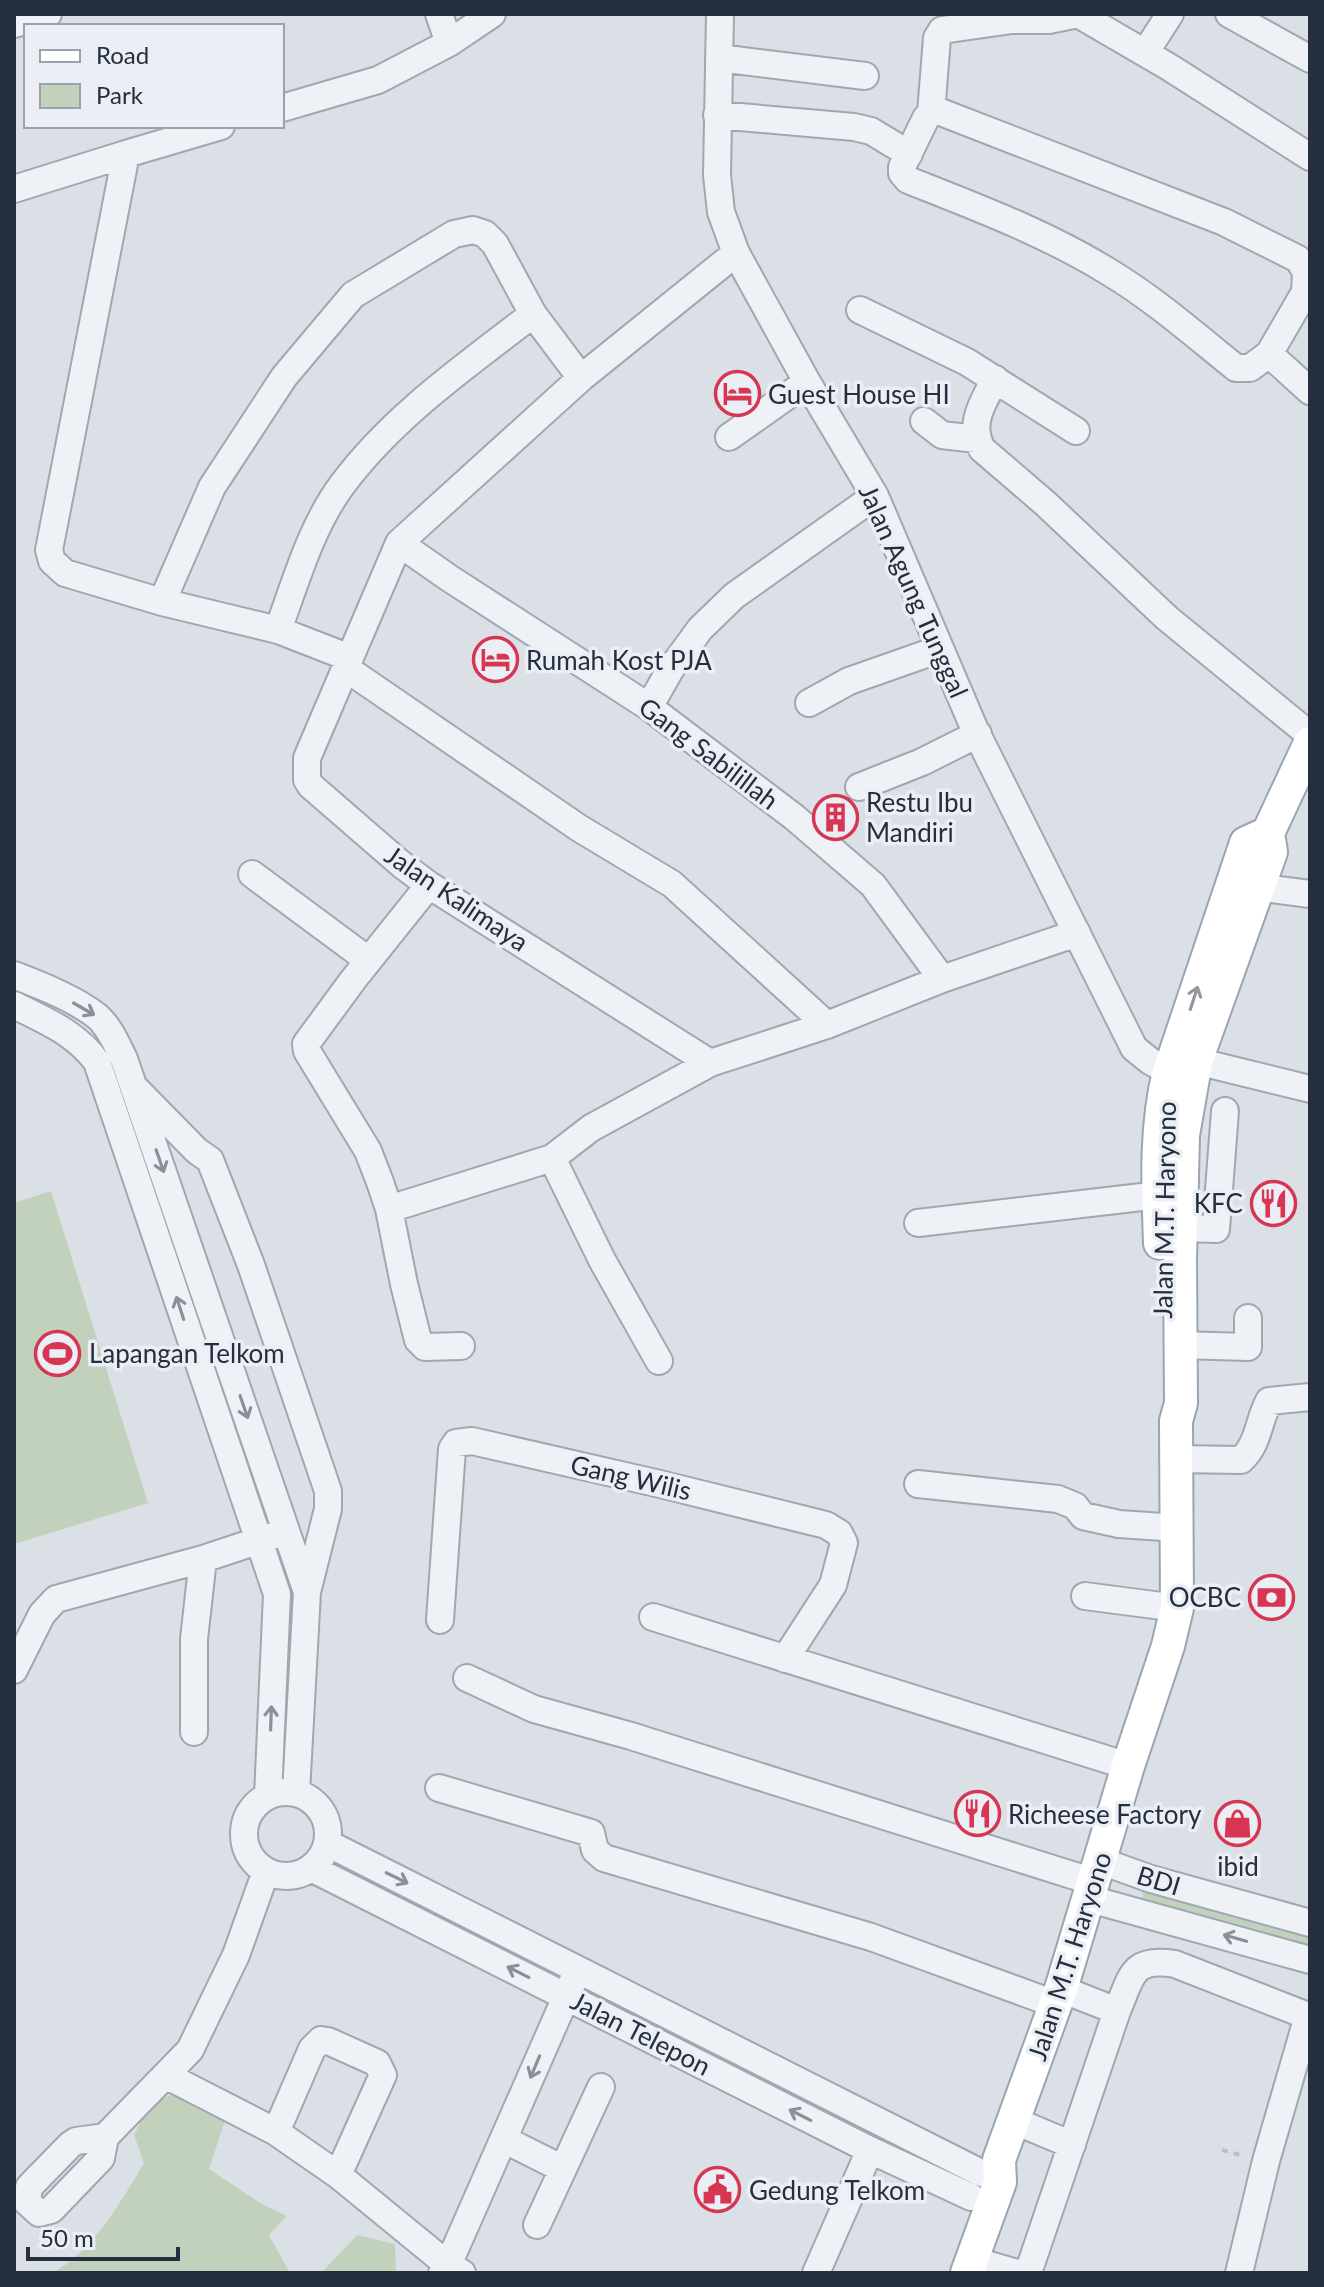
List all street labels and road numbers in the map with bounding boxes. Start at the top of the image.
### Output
street label: Jalan Agung Tunggal [853,479,975,703]
street label: Gang Sabilillah [633,690,785,816]
street label: Jalan Kalimaya [379,838,535,958]
street label: Jalan M.T. Haryono [1146,1101,1182,1319]
street label: Gang Wilis [568,1448,694,1506]
street label: Jalan M.T. Haryono [1020,1848,1118,2064]
street label: BDI [1133,1858,1185,1902]
street label: Jalan Telepon [566,1984,716,2082]

